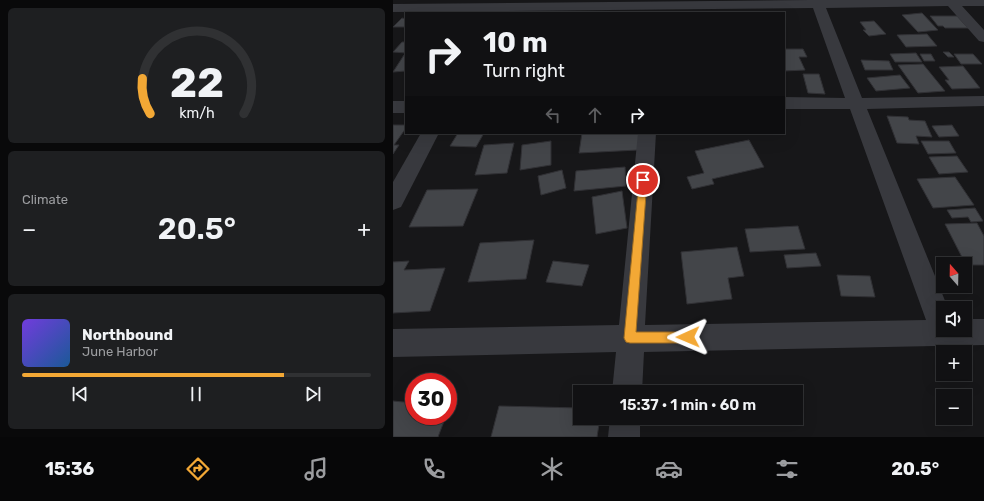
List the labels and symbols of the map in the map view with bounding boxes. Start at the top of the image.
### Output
pin [626,163,660,197]
north arrow [936,257,972,293]
position arrow [667,316,709,358]
speed limit sign: 30 [405,373,457,425]

